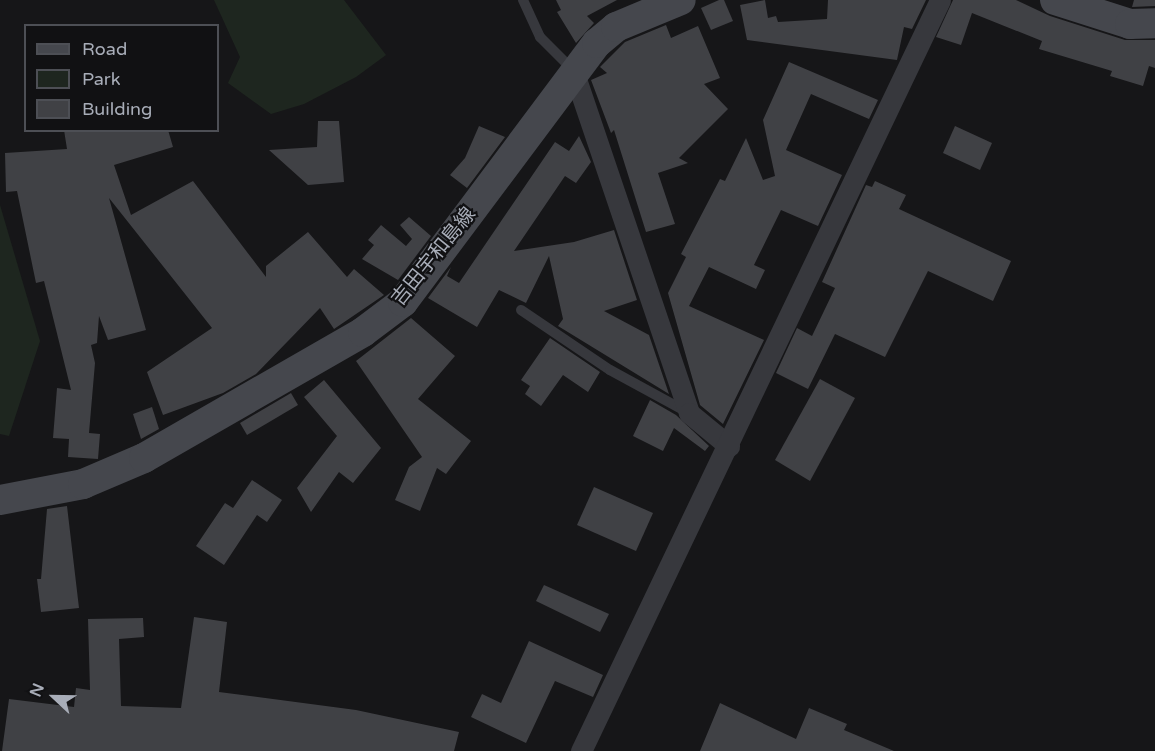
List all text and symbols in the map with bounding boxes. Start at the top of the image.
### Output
legend [24,24,219,132]
text: Road [82,38,127,60]
text: Park [82,68,120,90]
text: Building [82,98,152,120]
street label: 吉田宇和島線 [387,203,481,311]
north arrow [24,667,84,727]
text: N [26,681,49,700]

